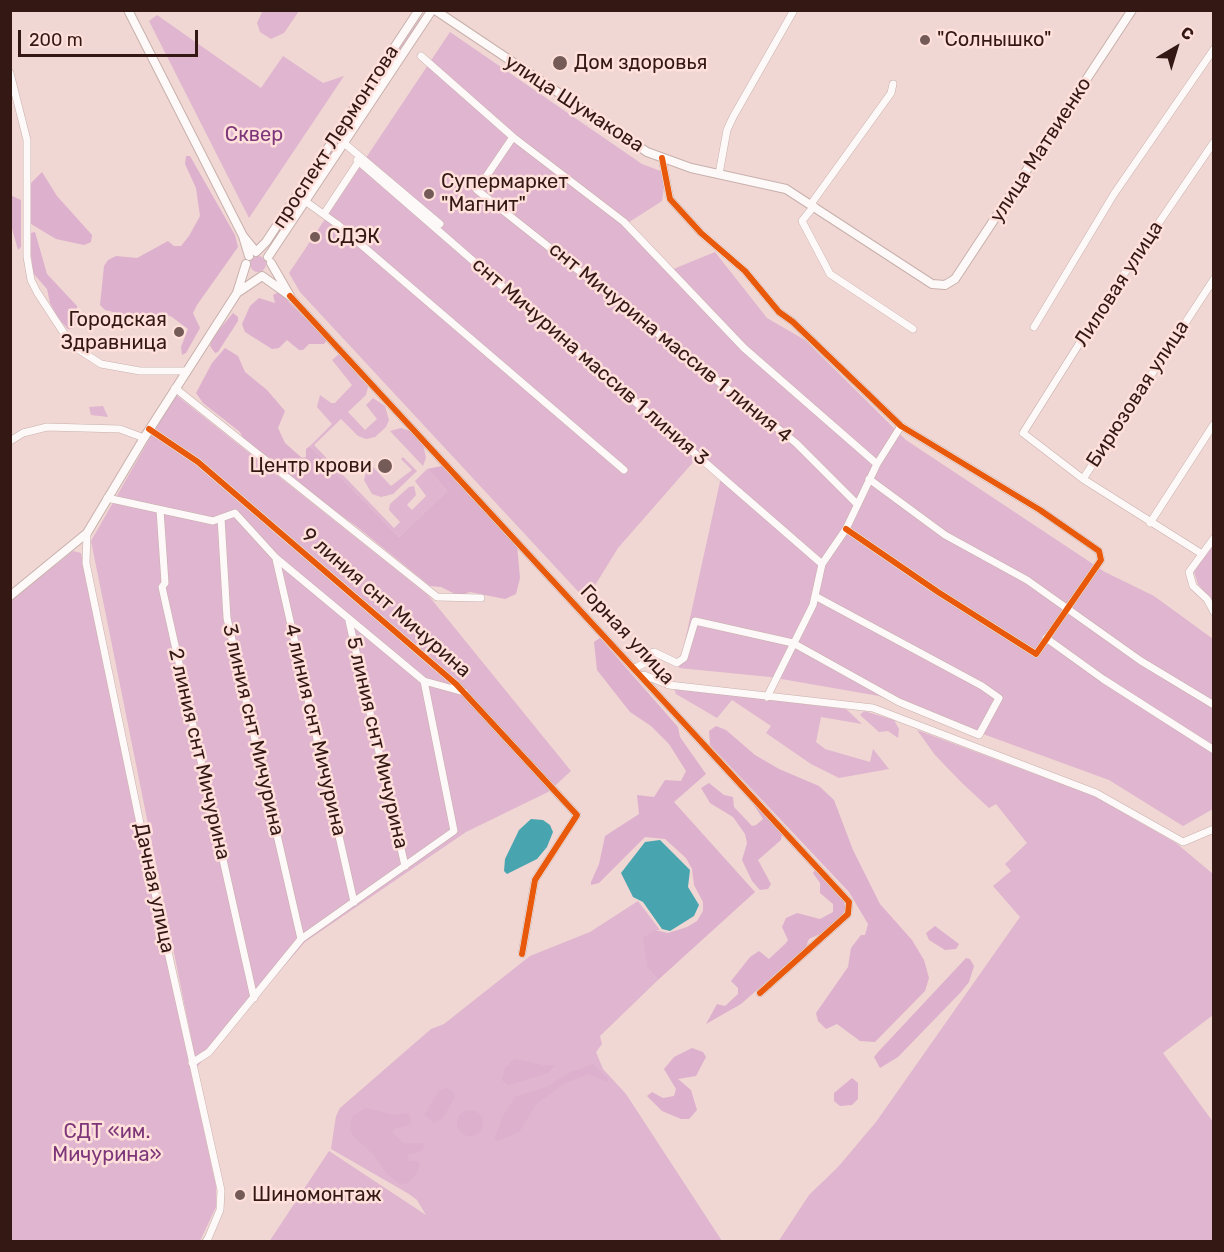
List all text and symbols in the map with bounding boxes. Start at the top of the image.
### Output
scale bar [21,18,201,56]
north arrow [1146,18,1206,78]
text: С [1177,22,1198,44]
place label: "Солнышко" [937,28,1051,52]
text: 200 m [29,29,83,51]
marker: "Солнышко" [918,33,932,47]
street label: проспект Лермонтова [268,41,404,233]
street label: улица Шумакова [500,50,648,158]
place label: Дом здоровья [574,51,707,75]
marker: Дом здоровья [551,54,569,72]
street label: улица Матвиенко [985,73,1097,227]
park label: Сквер [225,123,283,147]
place label: Супермаркет "Магнит" [441,170,569,217]
marker: Супермаркет "Магнит" [422,187,436,201]
street label: Лиловая улица [1069,217,1169,351]
place label: СДЭК [327,225,380,249]
marker: СДЭК [308,230,322,244]
street label: снт Мичурина массив 1 линия 4 [544,238,796,448]
street label: снт Мичурина массив 1 линия 3 [467,253,713,471]
place label: Городская Здравница [61,308,167,355]
street label: Бирюзовая улица [1082,316,1194,472]
marker: Городская Здравница [172,325,186,339]
place label: Центр крови [249,454,372,478]
marker: Центр крови [376,457,394,475]
street label: 9 линия снт Мичурина [296,523,476,683]
street label: Горная улица [575,580,679,690]
street label: 3 линия снт Мичурина [217,622,289,838]
street label: 4 линия снт Мичурина [279,622,351,838]
street label: 5 линия снт Мичурина [341,635,413,851]
street label: 2 линия снт Мичурина [163,646,235,862]
street label: Дачная улица [128,821,180,955]
park label: СДТ «им. Мичурина» [52,1120,162,1167]
place label: Шиномонтаж [252,1183,382,1207]
marker: Шиномонтаж [233,1188,247,1202]

